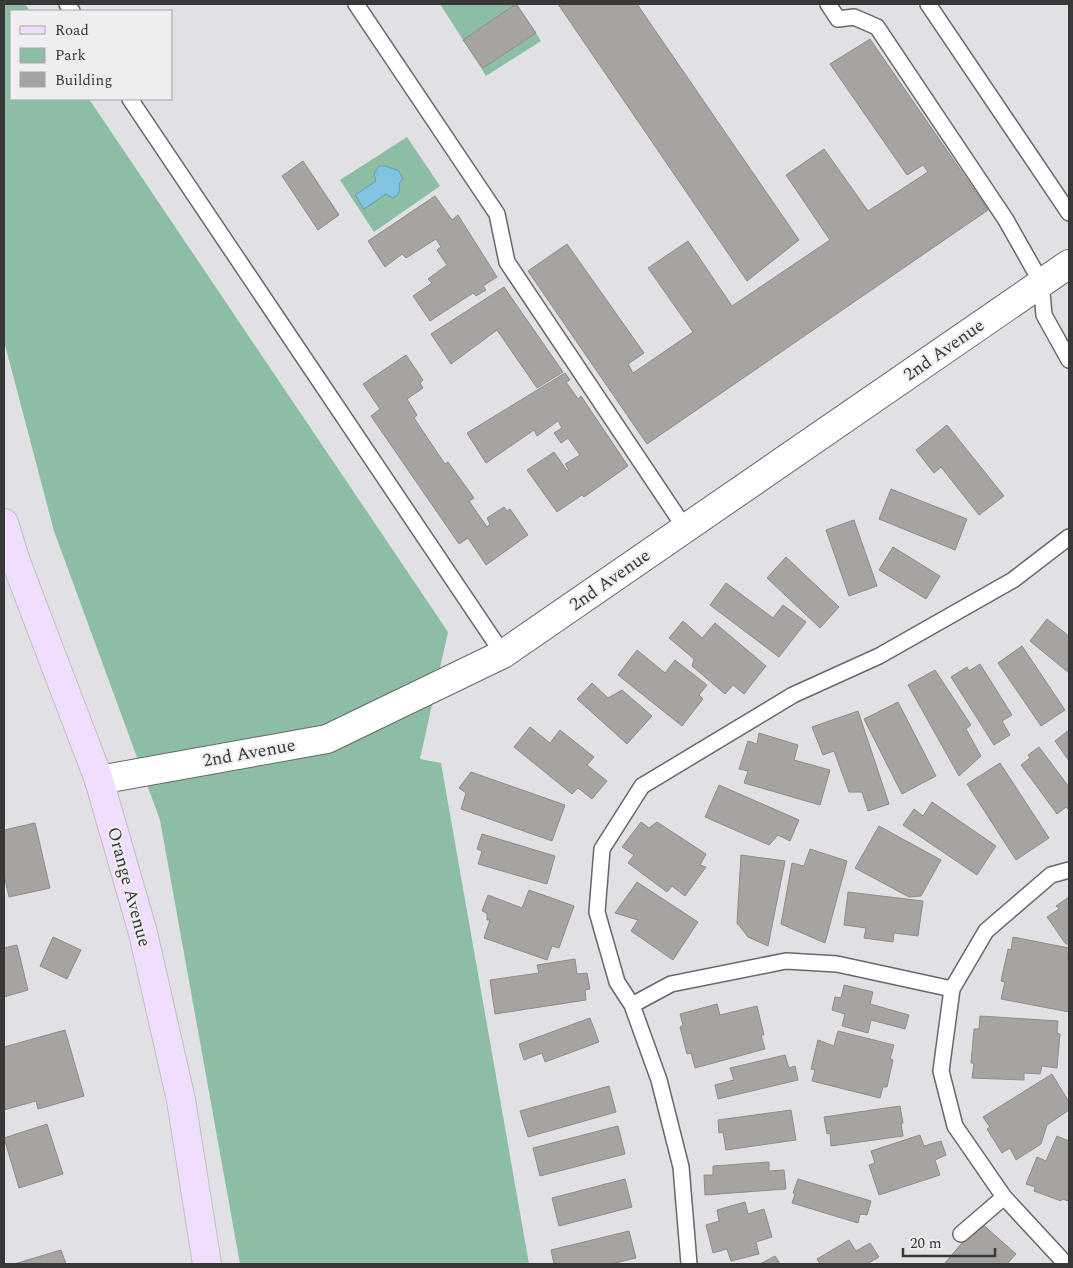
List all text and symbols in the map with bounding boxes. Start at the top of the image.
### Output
legend [10,10,172,100]
text: Road [55,19,89,42]
text: Park [55,44,86,67]
text: Building [55,69,112,92]
street label: 2nd Avenue [898,312,990,388]
street label: 2nd Avenue [564,542,656,618]
street label: 2nd Avenue [201,732,297,774]
street label: Orange Avenue [100,824,158,950]
scale bar [903,1226,996,1258]
text: 20 m [910,1232,942,1255]

